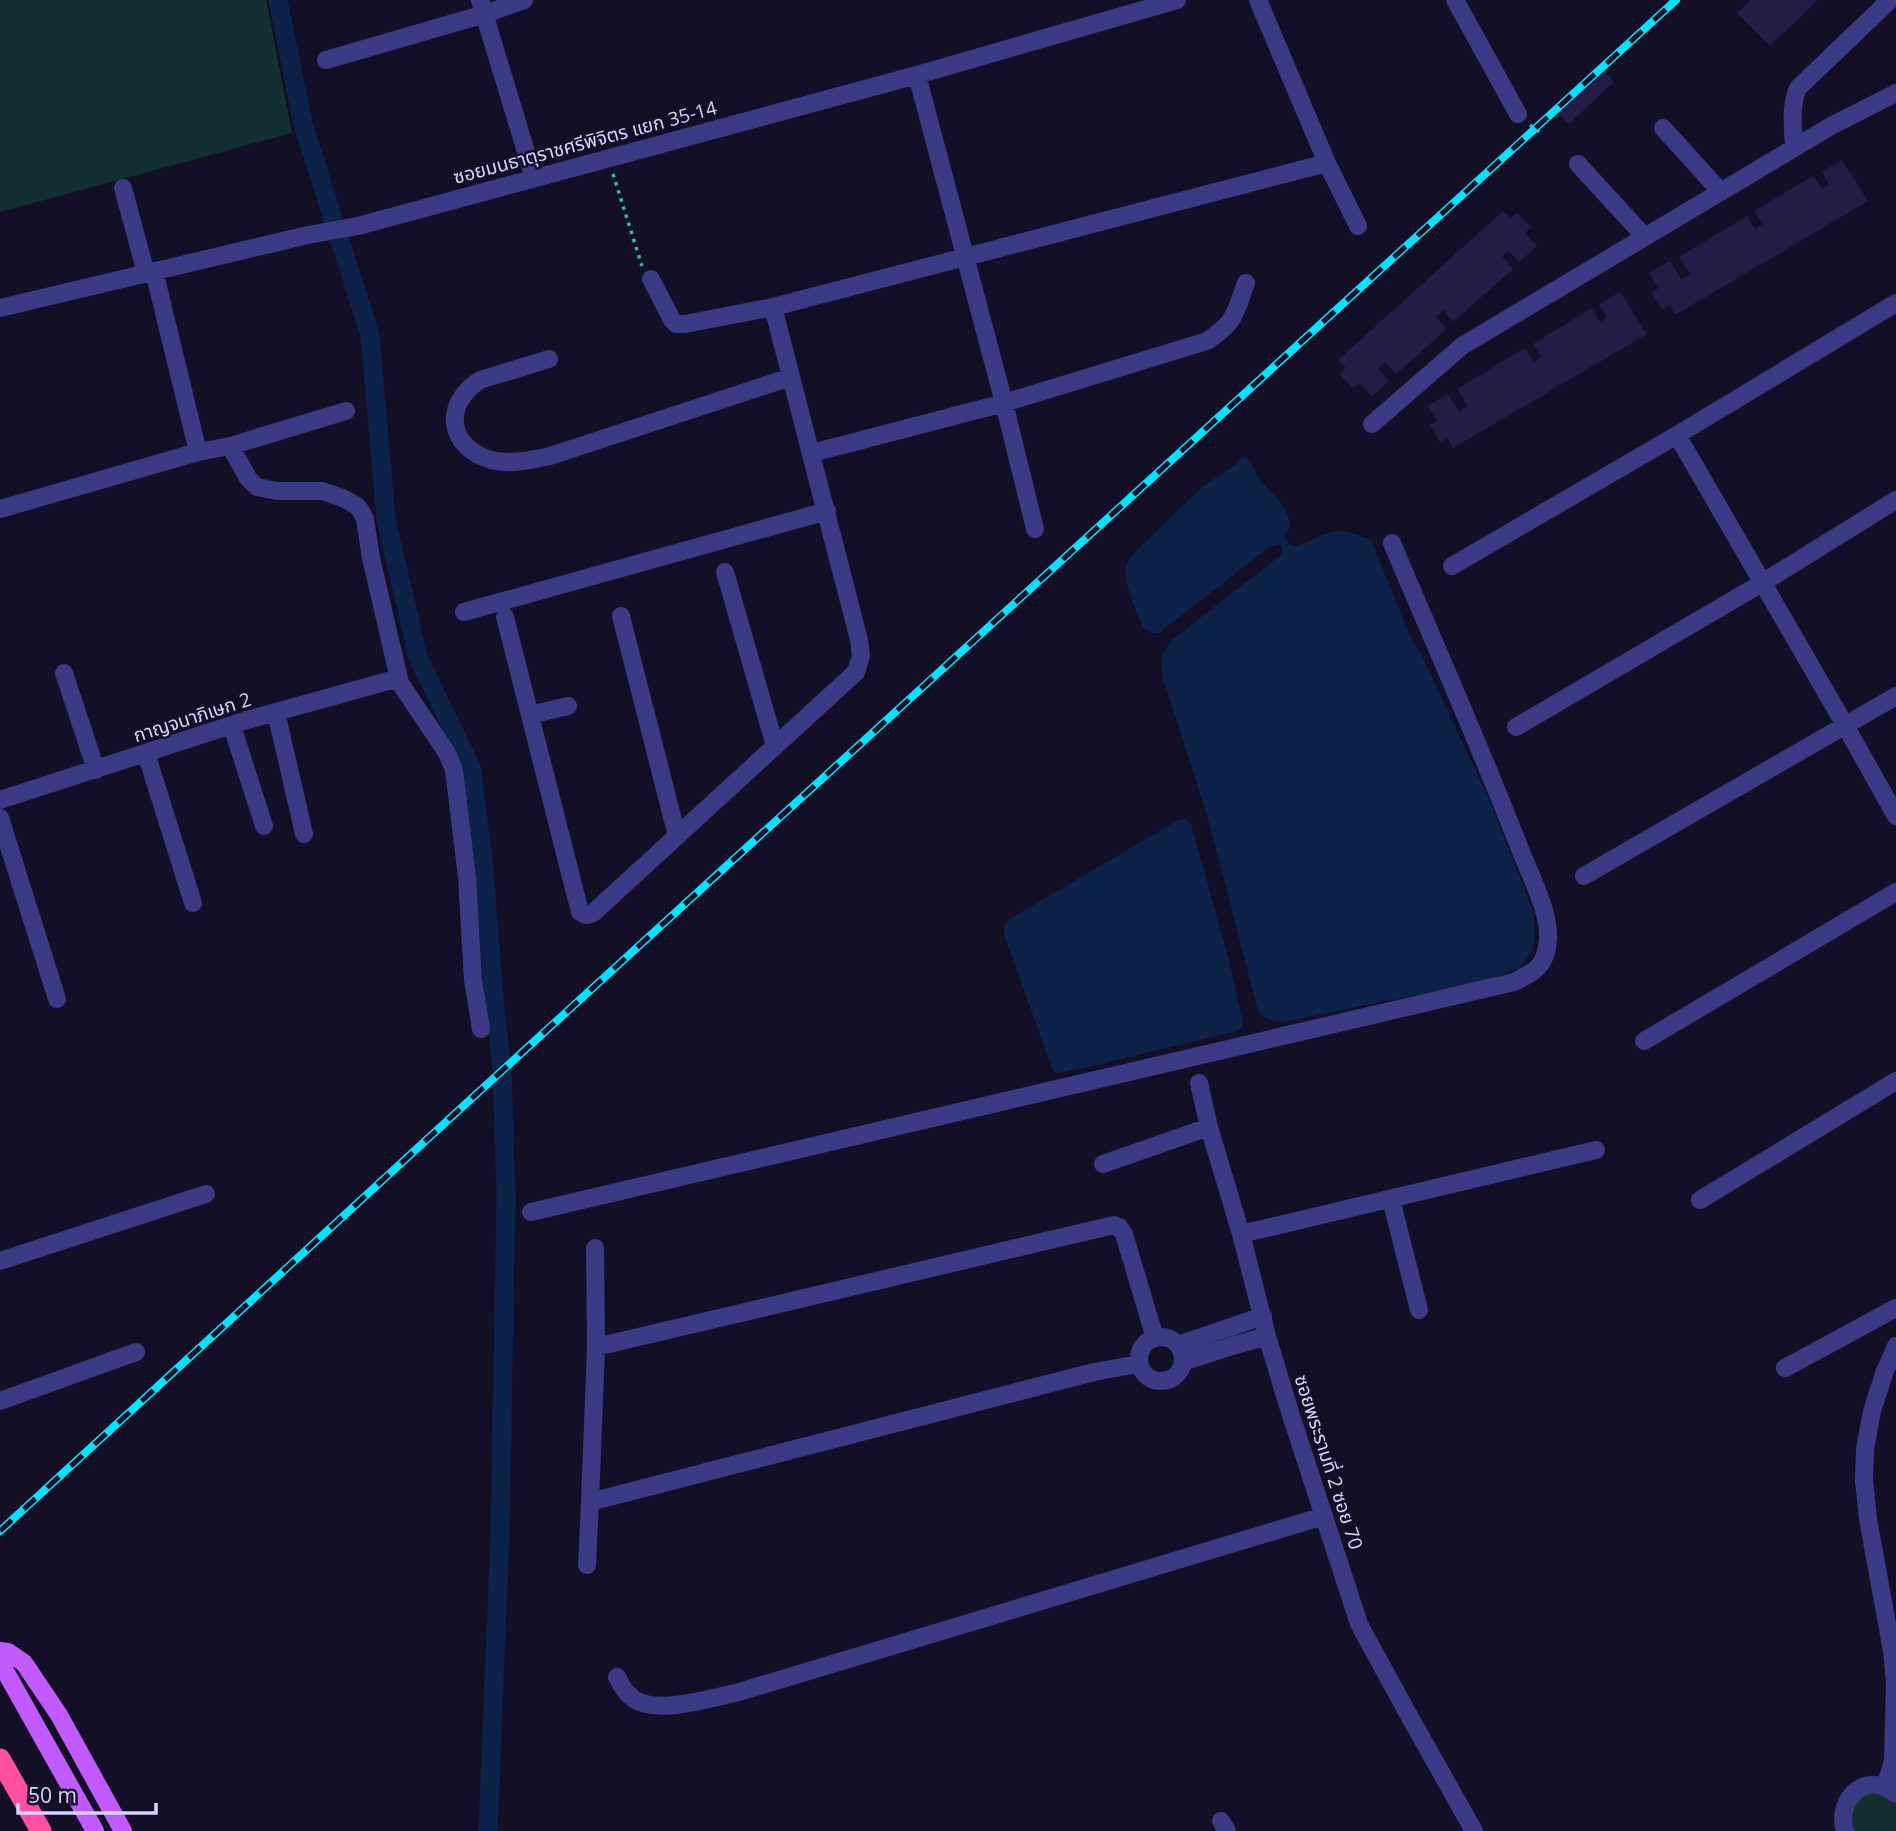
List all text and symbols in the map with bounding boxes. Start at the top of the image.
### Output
street label: ซอยมนธาตุราชศรีพิจิตร แยก 35-14 [450,94,720,190]
street label: กาญจนาภิเษก 2 [130,686,254,748]
street label: ซอยพระรามที่ 2 ซอย 70 [1289,1371,1369,1553]
scale bar [18,1772,156,1816]
text: 50 m [28,1781,77,1809]

